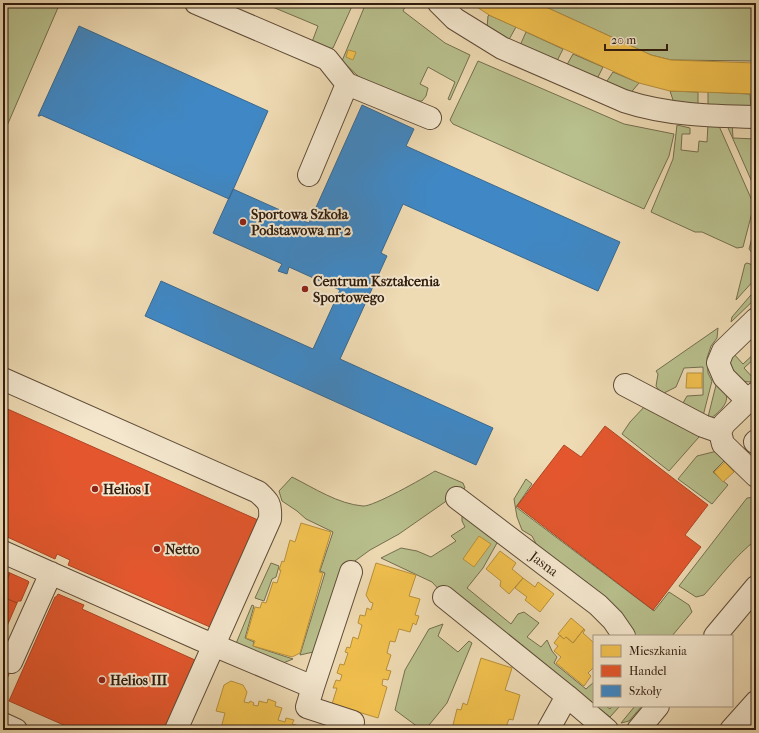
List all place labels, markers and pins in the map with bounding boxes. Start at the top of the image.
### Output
place label: Sportowa Szkoła Podstawowa nr 2 [251,206,351,239]
marker: Sportowa Szkoła Podstawowa nr 2 [238,217,248,227]
place label: Centrum Kształcenia Sportowego [313,273,440,306]
marker: Centrum Kształcenia Sportowego [300,284,310,294]
place label: Helios I [103,481,150,498]
marker: Helios I [90,484,100,494]
place label: Netto [165,541,199,558]
marker: Netto [152,544,162,554]
place label: Helios III [110,672,168,689]
marker: Helios III [97,675,107,685]

